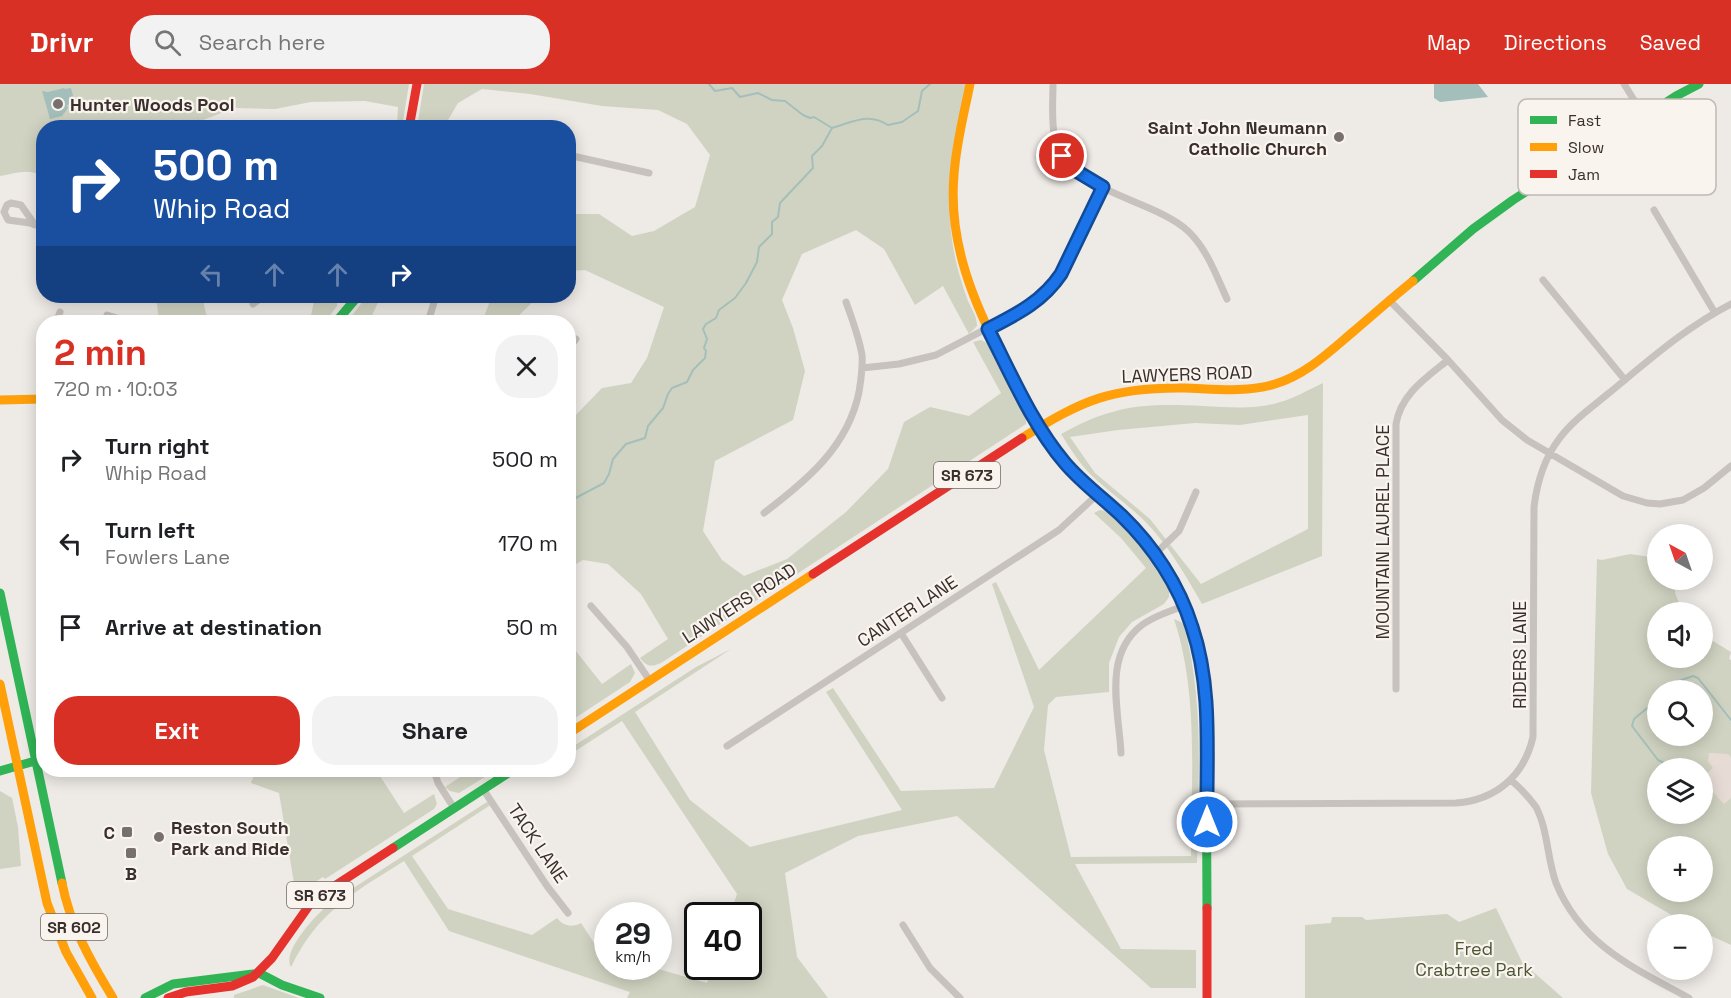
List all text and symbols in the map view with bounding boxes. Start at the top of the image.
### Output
search box [130,15,550,69]
text: Drivr [30,24,94,60]
icon: search [151,26,184,59]
text: Search here [199,28,325,56]
text: Map [1427,29,1471,56]
text: Directions [1504,29,1607,56]
text: Saved [1640,29,1701,56]
place label: Hunter Woods Pool [70,93,235,116]
marker: Hunter Woods Pool [51,97,65,111]
legend [1518,99,1716,195]
text: Fast [1568,110,1601,131]
place label: Saint John Neumann Catholic Church [1148,116,1327,160]
pin [1036,130,1087,181]
marker: Saint John Neumann Catholic Church [1332,130,1346,144]
text: Slow [1568,137,1604,158]
text: 500 m [153,139,279,192]
icon: arrive [1045,139,1078,172]
icon: right [54,144,132,222]
text: Jam [1568,164,1600,185]
text: Whip Road [153,191,290,226]
icon: left [195,258,228,291]
icon: ahead [258,258,291,291]
icon: ahead [321,258,354,291]
icon: right [384,258,417,291]
text: 2 min [54,330,147,376]
button: close [495,335,558,398]
street label: LAWYERS ROAD [1121,360,1253,388]
text: 720 m · 10:03 [54,376,177,402]
street label: MOUNTAIN LAUREL PLACE [1371,425,1394,640]
text: Turn right [105,432,210,460]
icon: right [54,443,87,476]
text: 500 m [492,445,558,473]
text: Whip Road [105,460,207,486]
road number: SR 673 [934,462,1000,488]
text: Turn left [105,516,195,544]
north arrow [1647,524,1713,590]
map controls [1647,524,1713,980]
icon: left [54,527,87,560]
text: 170 m [498,529,558,557]
text: Fowlers Lane [105,544,230,570]
street label: LAWYERS ROAD [678,558,800,648]
street label: CANTER LANE [853,570,961,652]
street label: RIDERS LANE [1508,601,1531,709]
button: sound [1647,602,1713,668]
icon: arrive [54,611,87,644]
text: Arrive at destination [105,613,322,641]
text: 50 m [506,613,558,641]
button: search [1647,680,1713,746]
button: Exit [54,696,300,765]
button: Share [312,696,558,765]
button: layers [1647,758,1713,824]
position arrow [1175,790,1239,854]
street label: TACK LANE [503,799,573,887]
place label: Reston South Park and Ride [171,816,290,860]
place label: C [103,821,115,844]
marker: C [120,825,134,839]
marker: Reston South Park and Ride [152,830,166,844]
button: + [1647,836,1713,902]
marker: B [124,846,138,860]
place label: B [125,862,137,885]
road number: SR 673 [287,882,353,908]
speed limit sign: 40 [684,902,762,980]
road number: SR 602 [41,914,107,940]
text: 29 [615,914,651,953]
button: − [1647,914,1713,980]
park label: Fred Crabtree Park [1415,937,1533,981]
text: km/h [615,947,651,966]

